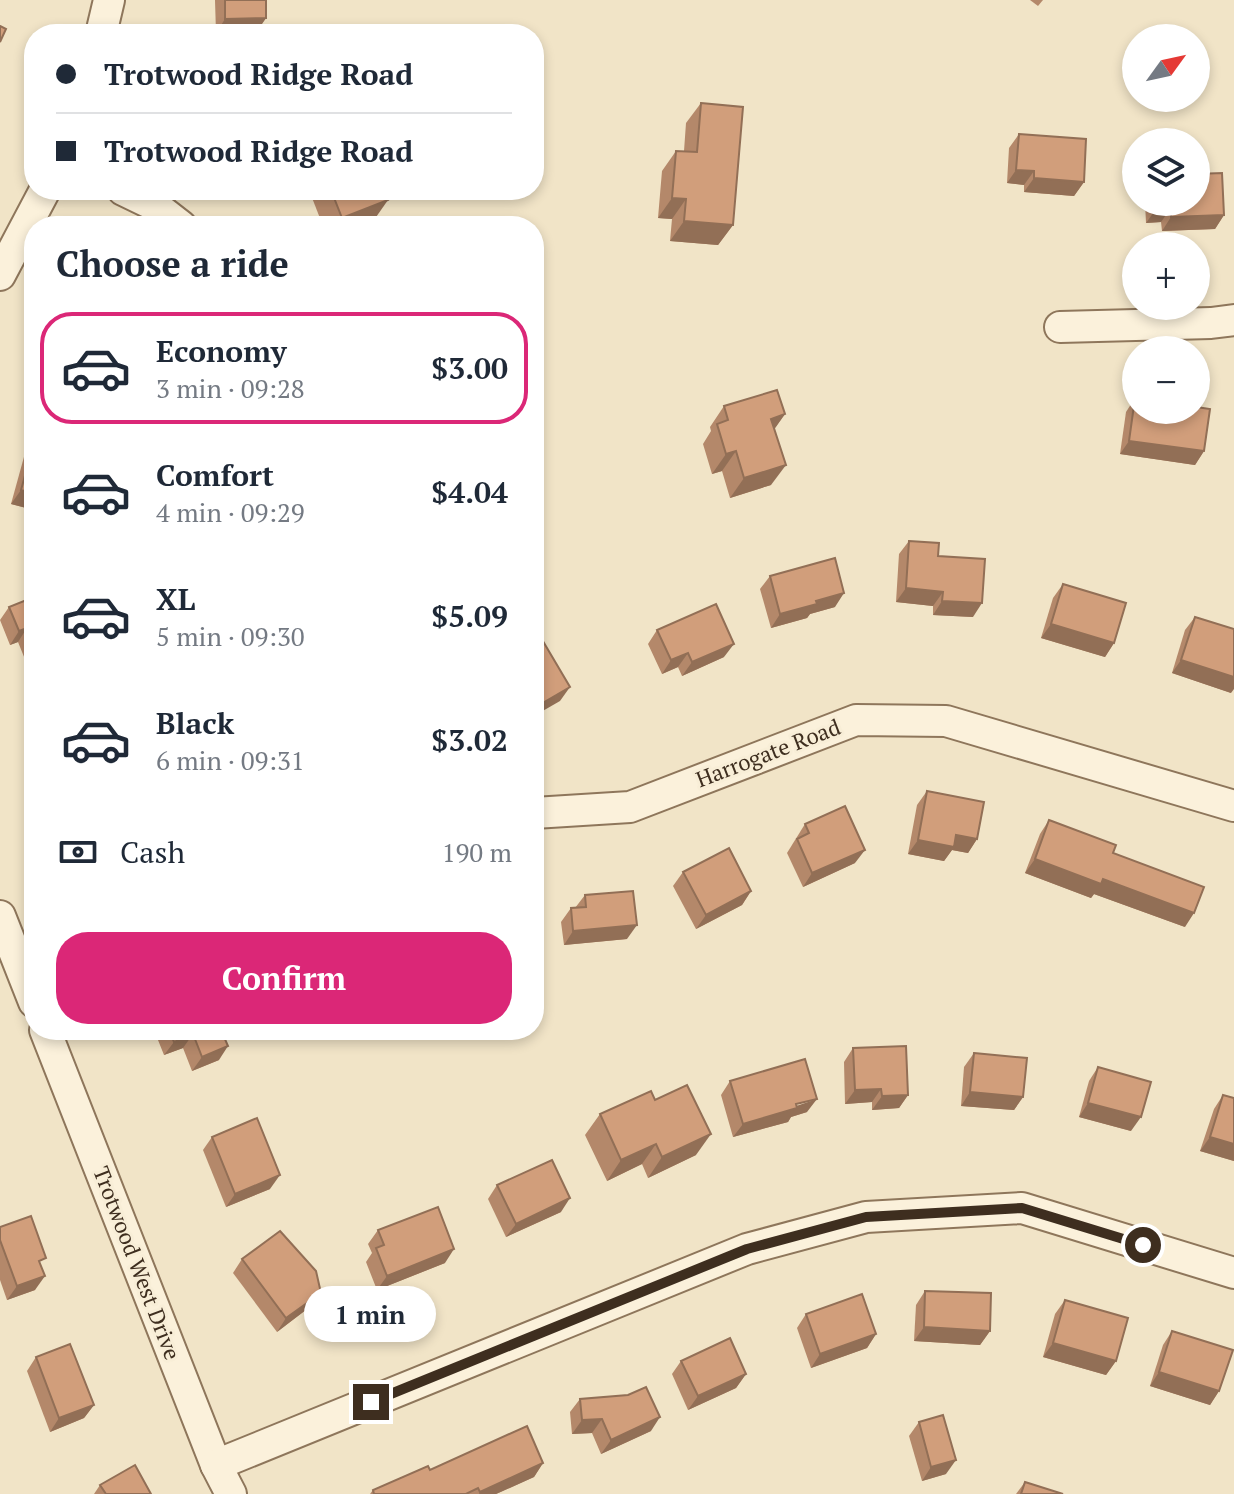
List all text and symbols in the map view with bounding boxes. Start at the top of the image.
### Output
north arrow [1122,24,1210,112]
map controls [1122,24,1210,424]
text: Trotwood Ridge Road [104,54,413,94]
button: layers [1122,128,1210,216]
text: Trotwood Ridge Road [104,131,413,171]
button: + [1122,232,1210,320]
text: Choose a ride [56,240,289,287]
text: Economy [156,331,287,371]
icon: car [60,332,132,404]
button: − [1122,336,1210,424]
text: $3.00 [431,348,508,388]
text: 3 min · 09:28 [156,371,305,405]
text: Comfort [156,455,274,495]
icon: car [60,456,132,528]
text: $4.04 [431,472,508,512]
text: 4 min · 09:29 [156,495,305,529]
text: XL [156,579,195,619]
icon: car [60,580,132,652]
text: $5.09 [431,596,508,636]
text: 5 min · 09:30 [156,619,305,653]
text: Black [156,703,234,743]
icon: car [60,704,132,776]
street label: Harrogate Road [691,712,844,793]
text: $3.02 [431,720,508,760]
text: 6 min · 09:31 [156,743,305,777]
icon: cash [56,830,100,874]
text: Cash [120,832,185,872]
text: 190 m [442,835,512,869]
button: Confirm [56,932,512,1024]
street label: Trotwood West Drive [87,1162,188,1364]
route start [1125,1227,1161,1263]
callout: 1 min [305,1286,437,1342]
text: 1 min [334,1297,406,1331]
route end [353,1384,389,1420]

